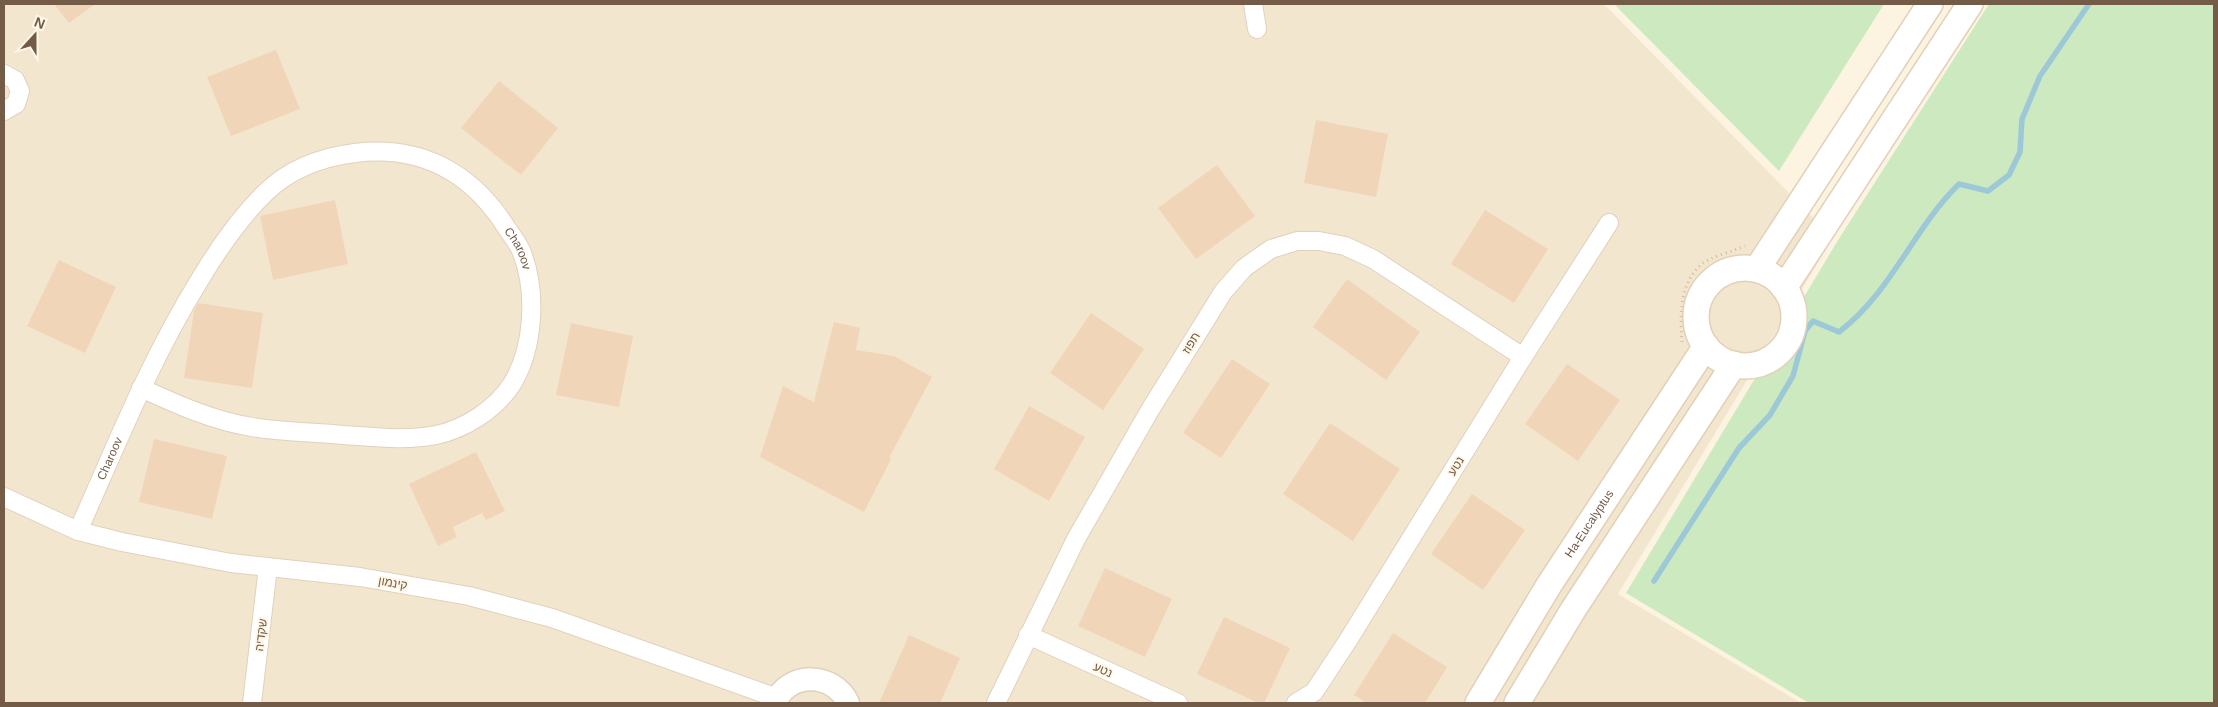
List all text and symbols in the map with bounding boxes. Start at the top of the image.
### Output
north arrow [10,10,60,60]
text: N [32,14,47,32]
street label: Charoov [501,225,534,271]
street label: תפוז [1179,330,1203,356]
street label: Charoov [94,435,125,482]
street label: נטע [1445,454,1467,478]
street label: Ha-Eucalyptus [1562,487,1617,560]
street label: קינמון [377,574,409,592]
street label: שקדיה [252,618,270,652]
street label: נטע [1091,660,1115,680]

